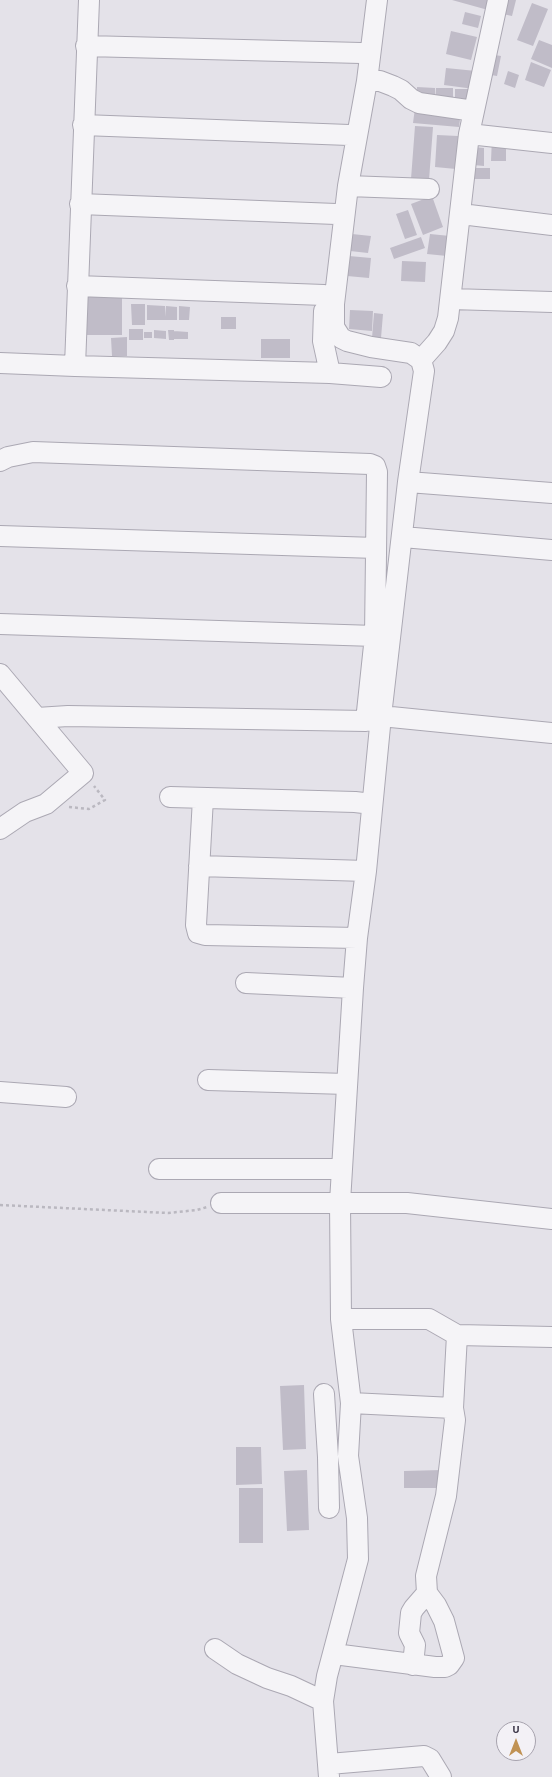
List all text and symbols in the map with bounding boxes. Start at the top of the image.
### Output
north arrow [496,1721,536,1761]
text: U [512,1724,520,1735]

